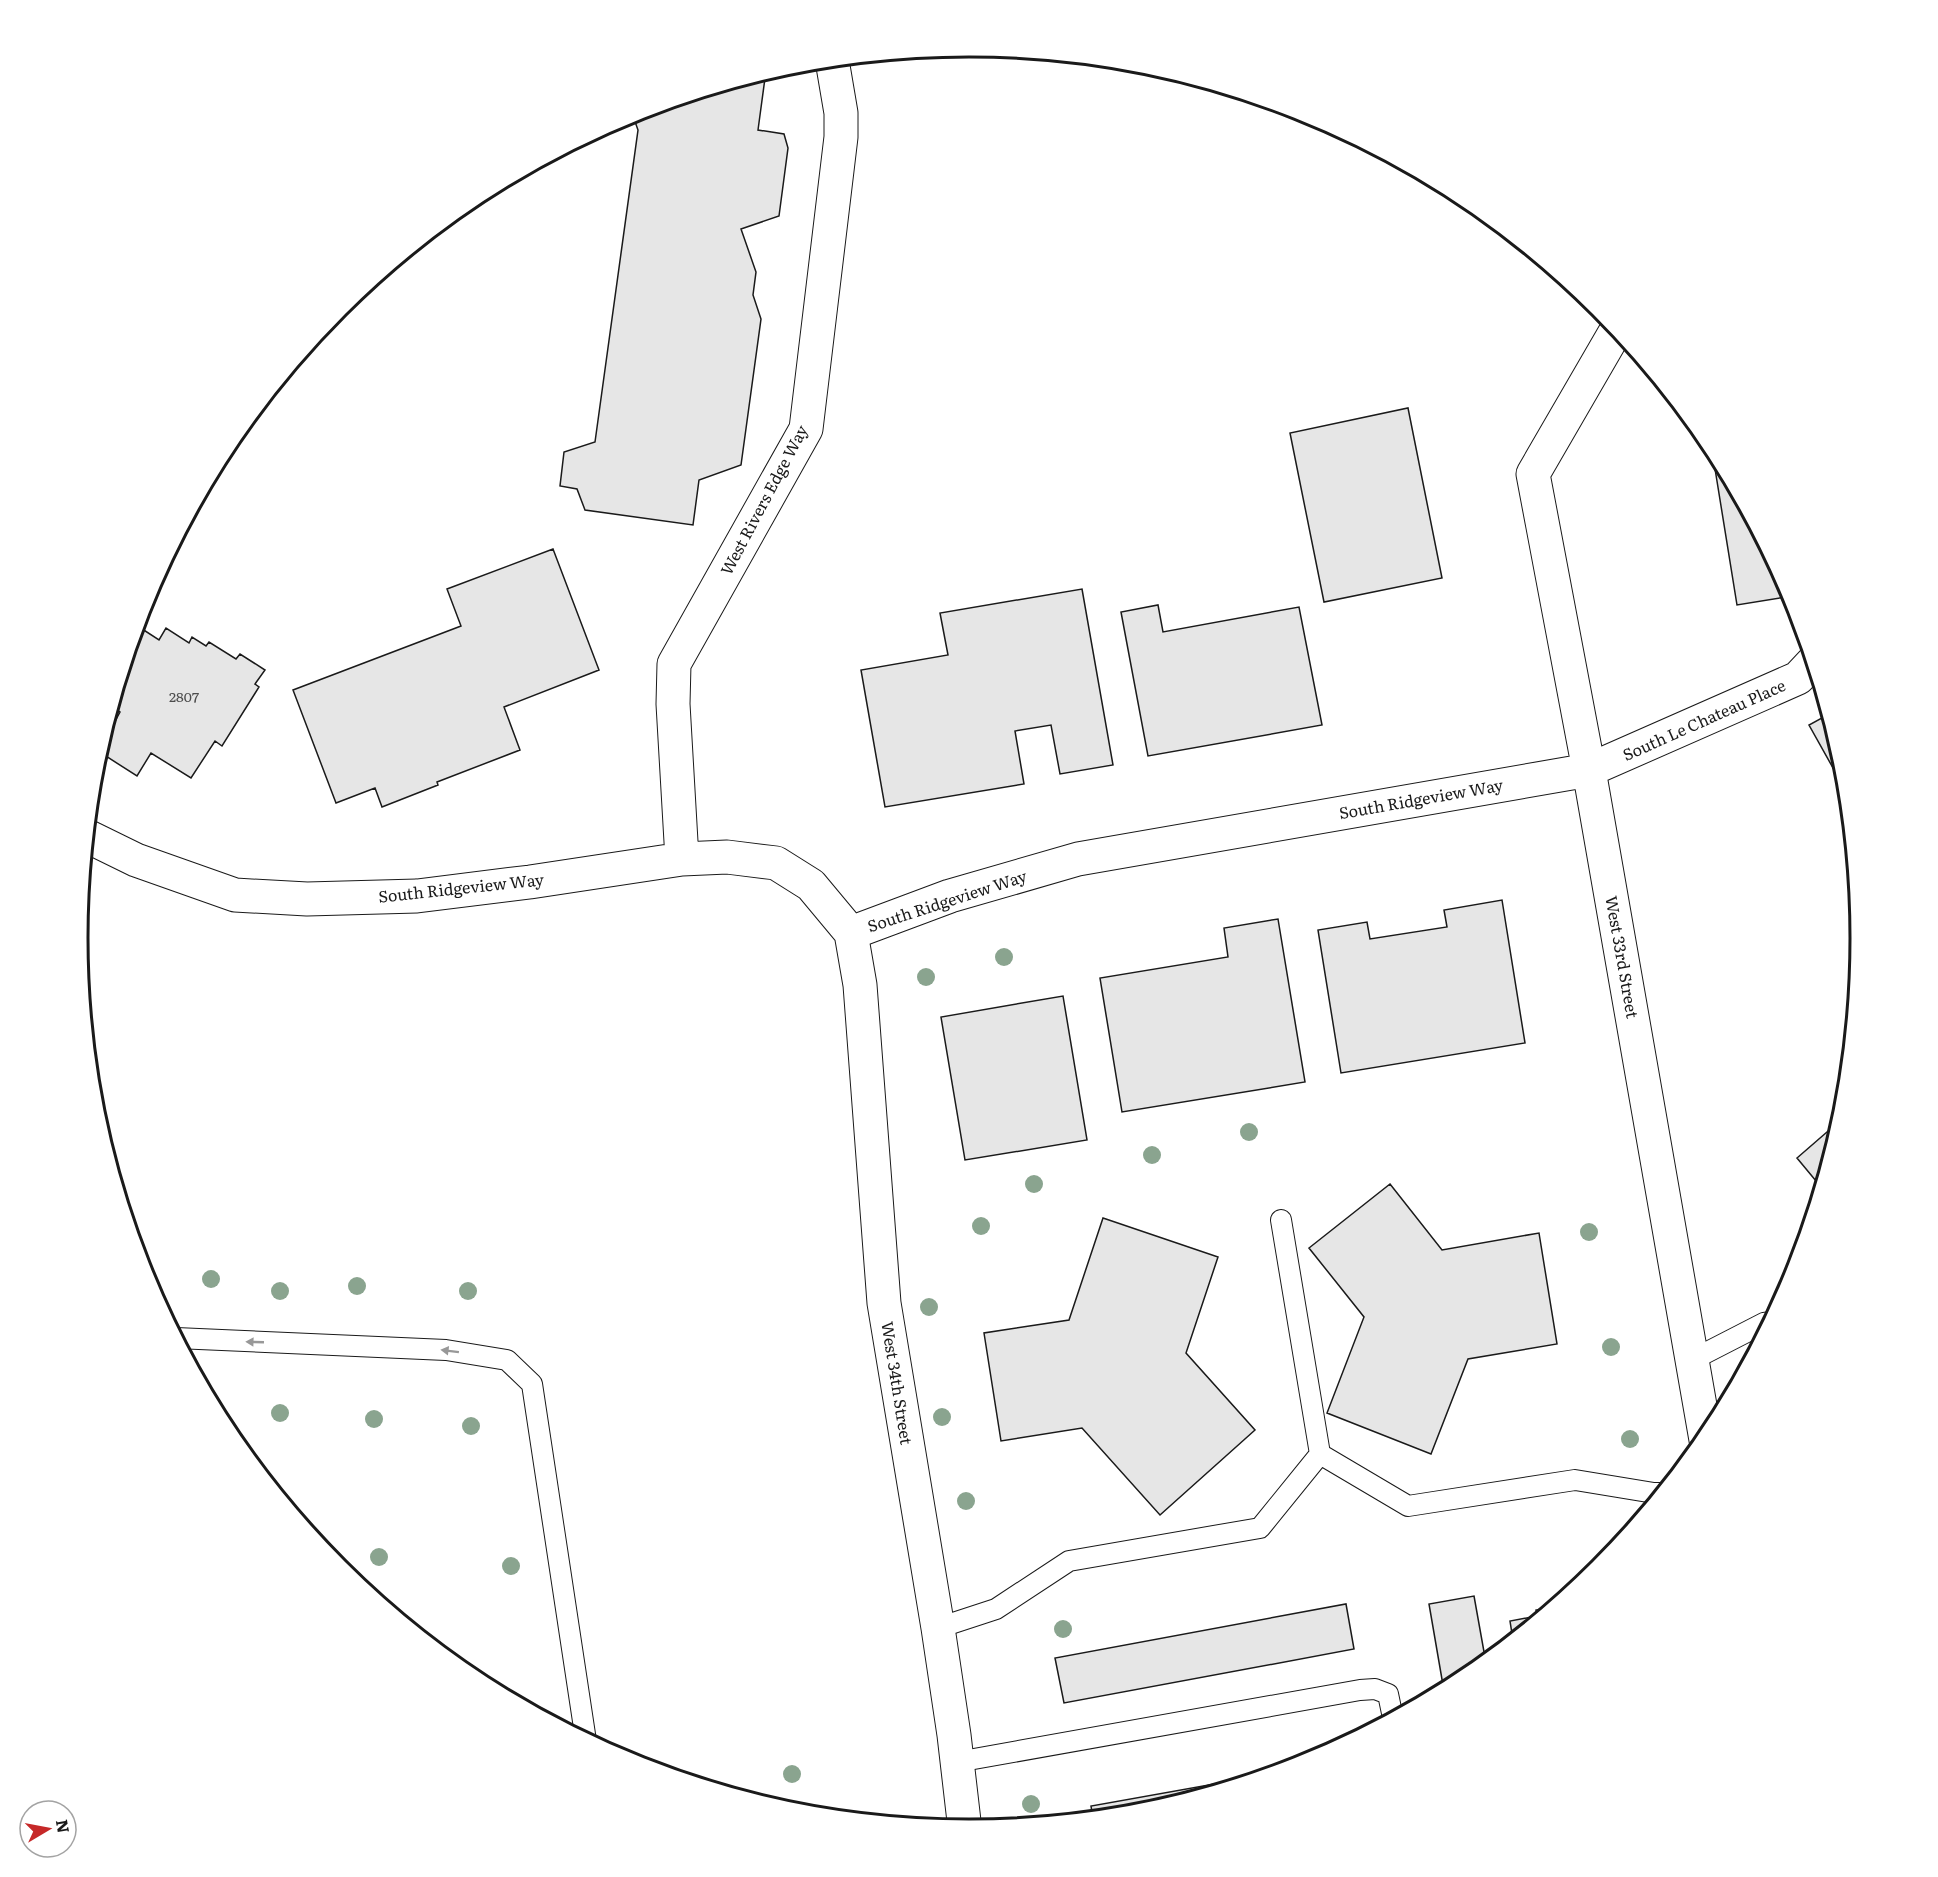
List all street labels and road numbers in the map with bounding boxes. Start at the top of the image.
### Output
street label: West Rivers Edge Way [713,420,813,579]
street label: South Le Chateau Place [1618,672,1789,766]
street label: South Ridgeview Way [1337,772,1506,824]
street label: South Ridgeview Way [864,863,1030,937]
street label: South Ridgeview Way [377,866,546,908]
street label: West 33rd Street [1600,894,1646,1020]
street label: West 34th Street [876,1320,920,1447]

